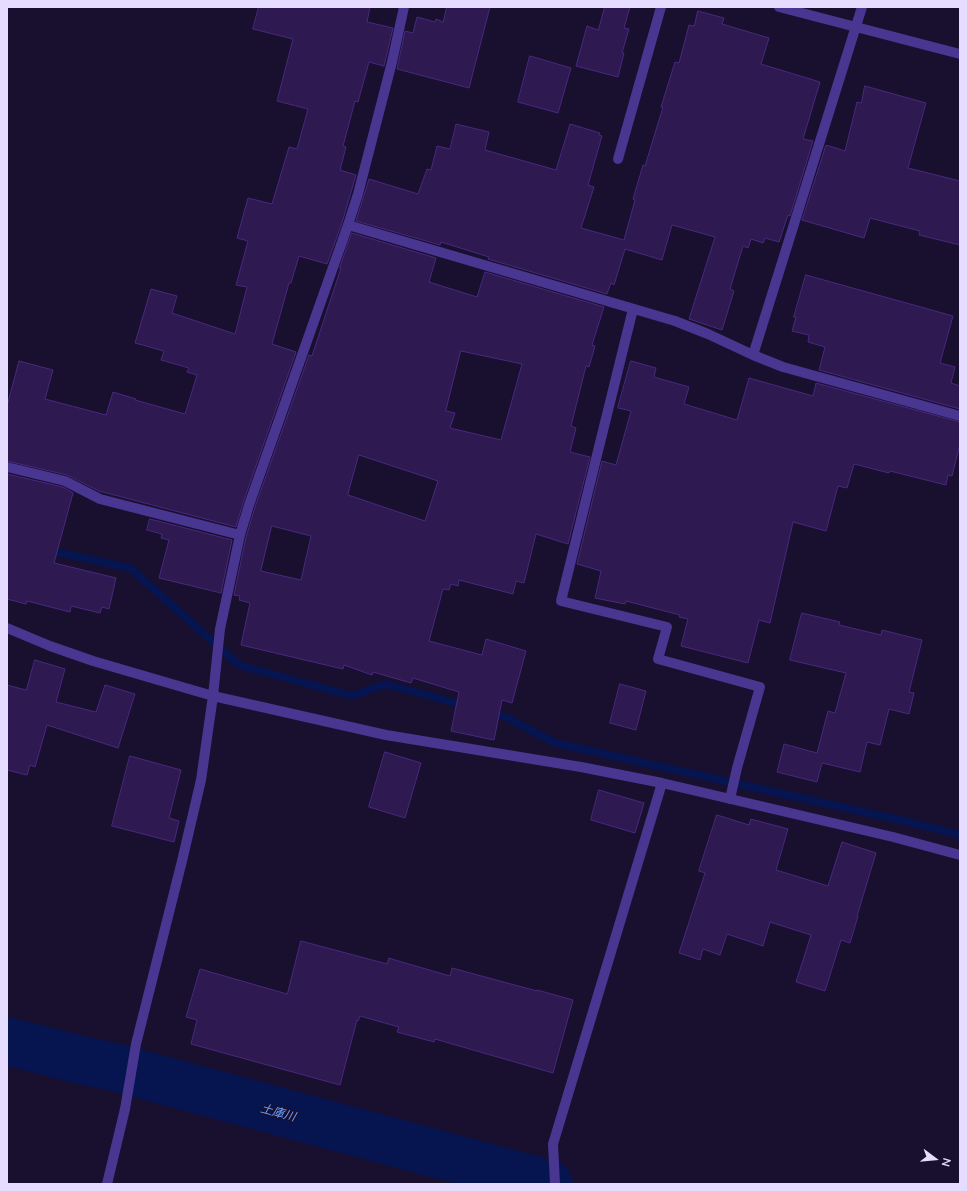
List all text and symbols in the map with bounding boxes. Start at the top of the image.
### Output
water label: 土庫川 [259,1101,297,1125]
north arrow [915,1139,955,1179]
text: N [939,1156,954,1168]

